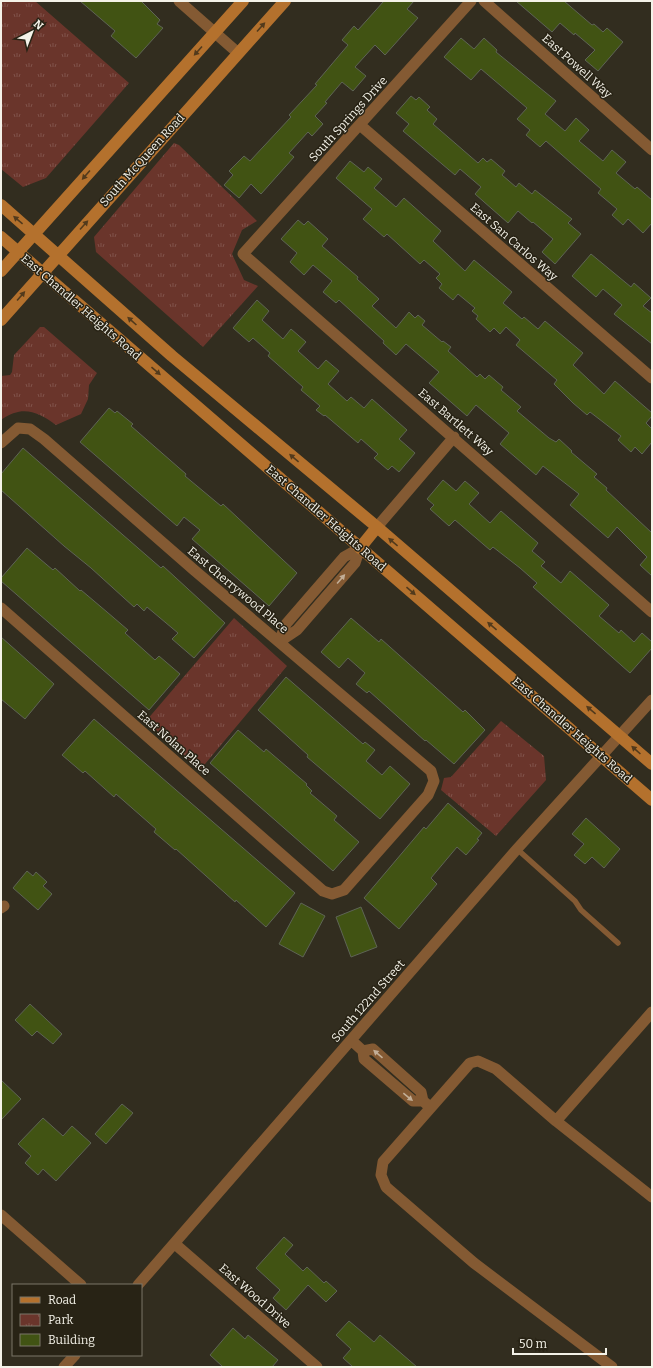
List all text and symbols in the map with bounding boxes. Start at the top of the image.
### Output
north arrow [12,12,52,52]
text: N [31,17,46,33]
one-way arrow [257,22,266,32]
street label: East Powell Way [539,31,615,101]
one-way arrow [193,46,203,56]
street label: South Springs Drive [306,73,390,165]
street label: South McQueen Road [97,111,187,209]
one-way arrow [82,169,91,180]
street label: East San Carlos Way [467,200,561,284]
one-way arrow [12,215,23,224]
one-way arrow [79,221,88,230]
street label: East Chandler Heights Road [18,251,144,363]
one-way arrow [17,291,26,302]
one-way arrow [128,317,137,326]
one-way arrow [151,367,161,376]
street label: East Bartlett Way [416,386,497,459]
one-way arrow [288,454,299,463]
street label: East Chandler Heights Road [263,462,389,574]
one-way arrow [388,537,399,546]
street label: East Cherrywood Place [185,544,291,636]
one-way arrow [336,574,346,584]
one-way arrow [406,587,416,596]
one-way arrow [488,622,497,631]
street label: East Chandler Heights Road [509,674,635,786]
one-way arrow [586,706,597,715]
street label: East Nolan Place [135,708,213,778]
one-way arrow [631,746,641,755]
street label: South 122nd Street [328,957,408,1045]
one-way arrow [373,1049,384,1058]
one-way arrow [403,1093,414,1101]
street label: East Wood Drive [216,1261,294,1331]
legend [12,1284,142,1356]
text: Road [48,1293,76,1307]
text: Park [48,1313,74,1327]
scale bar [513,1330,606,1356]
text: Building [48,1333,95,1347]
text: 50 m [519,1337,548,1351]

